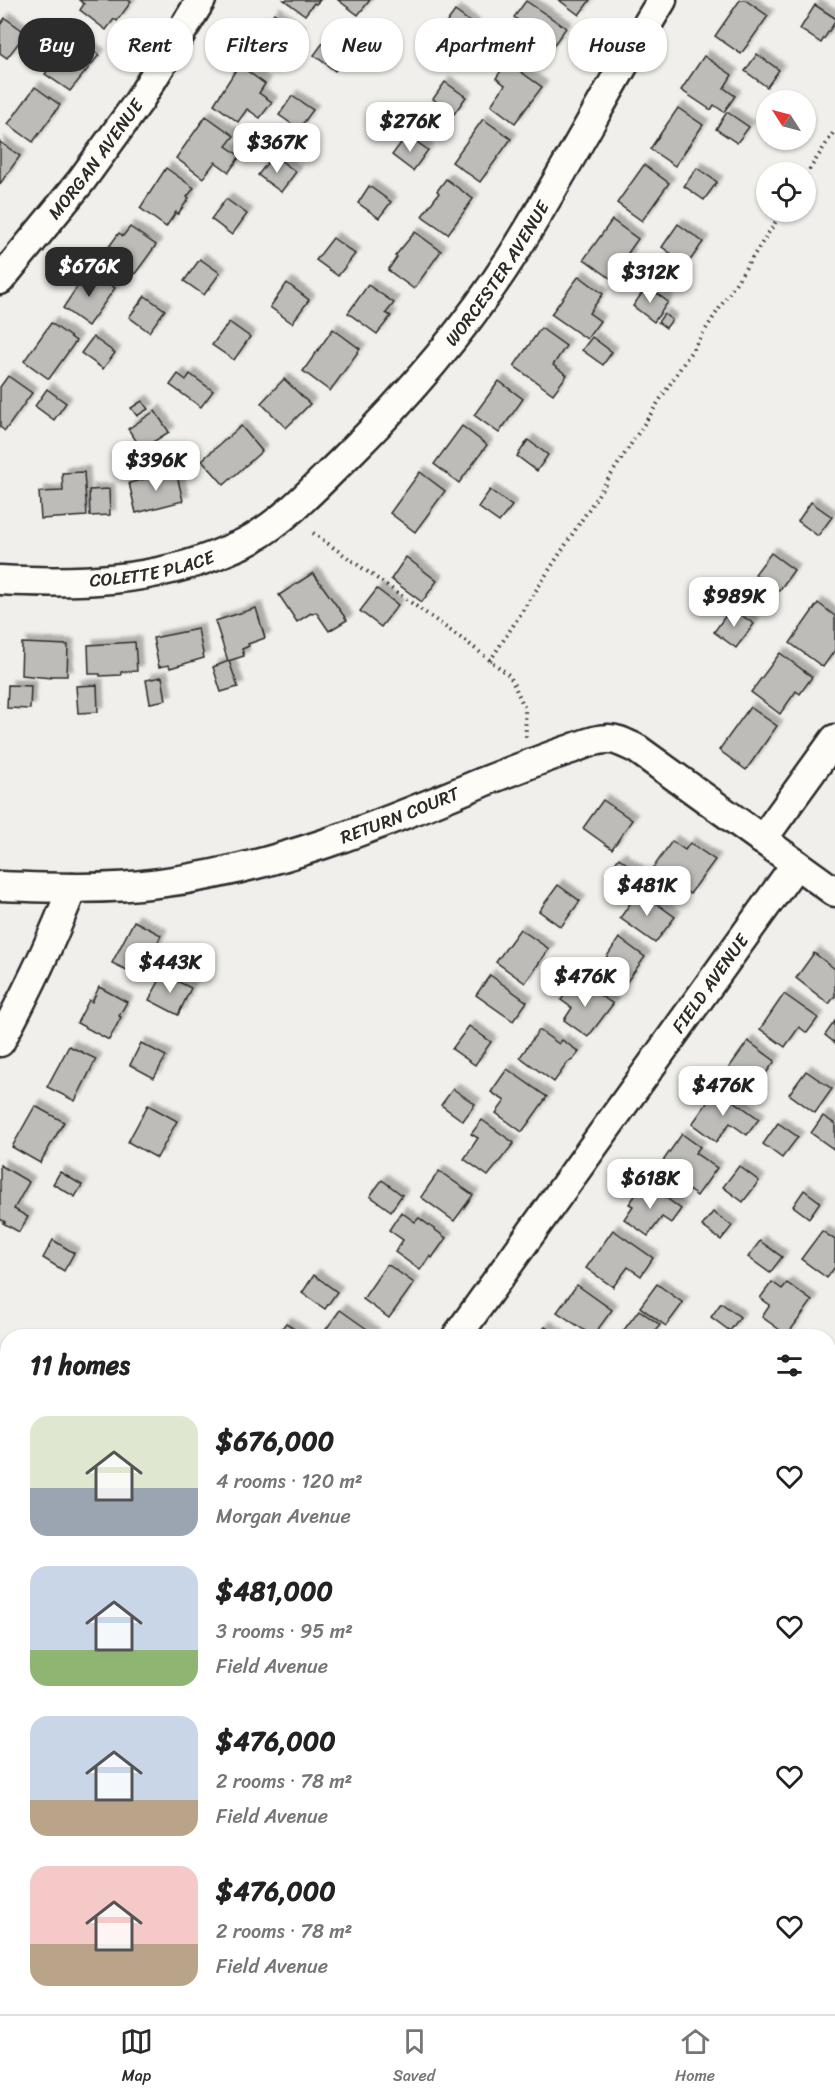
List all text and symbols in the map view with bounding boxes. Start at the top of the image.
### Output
chip: Buy [18,18,95,72]
chip: Rent [107,18,193,72]
chip: Filters [205,18,309,72]
chip: New [321,18,403,72]
chip: Apartment [415,18,556,72]
chip: House [568,18,667,72]
north arrow [756,90,816,150]
map controls [756,90,816,222]
street label: MORGAN AVENUE [39,91,152,227]
pin: $276K [368,102,452,153]
text: $276K [380,104,440,139]
pin: $367K [235,123,319,174]
text: $367K [247,125,307,160]
button: locate [756,162,816,222]
street label: WORCESTER AVENUE [437,194,559,353]
pin: $676K [47,247,131,298]
text: $676K [59,249,119,284]
pin: $312K [608,253,692,304]
text: $312K [622,255,678,290]
pin: $396K [114,441,198,492]
text: $396K [126,443,186,478]
street label: COLETTE PLACE [89,541,220,597]
pin: $989K [692,577,776,628]
text: $989K [703,579,765,614]
street label: RETURN COURT [336,777,465,853]
pin: $481K [605,866,689,917]
text: $481K [618,868,676,903]
street label: FIELD AVENUE [663,926,758,1040]
pin: $443K [128,943,212,994]
text: $443K [139,945,201,980]
pin: $476K [543,957,627,1008]
text: $476K [555,959,615,994]
pin: $476K [681,1066,765,1117]
text: $476K [693,1068,753,1103]
pin: $618K [608,1159,692,1210]
text: $618K [621,1161,679,1196]
text: 11 homes [30,1342,130,1388]
icon: filters [773,1349,806,1382]
text: $676,000 [216,1418,334,1464]
icon: home [78,1440,150,1512]
icon: heart [773,1460,806,1493]
text: 4 rooms · 120 m² [216,1464,363,1499]
text: Morgan Avenue [216,1499,351,1534]
text: $481,000 [216,1568,333,1614]
icon: home [78,1590,150,1662]
icon: heart [773,1610,806,1643]
text: 3 rooms · 95 m² [216,1614,353,1649]
text: Field Avenue [216,1649,328,1684]
text: $476,000 [216,1718,336,1764]
icon: home [78,1740,150,1812]
icon: heart [773,1760,806,1793]
text: 2 rooms · 78 m² [216,1764,352,1799]
text: Field Avenue [216,1799,328,1834]
text: $476,000 [216,1868,336,1914]
icon: home [78,1890,150,1962]
icon: heart [773,1910,806,1943]
text: 2 rooms · 78 m² [216,1914,352,1949]
text: Field Avenue [216,1949,328,1984]
tab: Map [120,2025,153,2090]
tab: Saved [393,2025,435,2090]
tab: Home [675,2025,715,2090]

